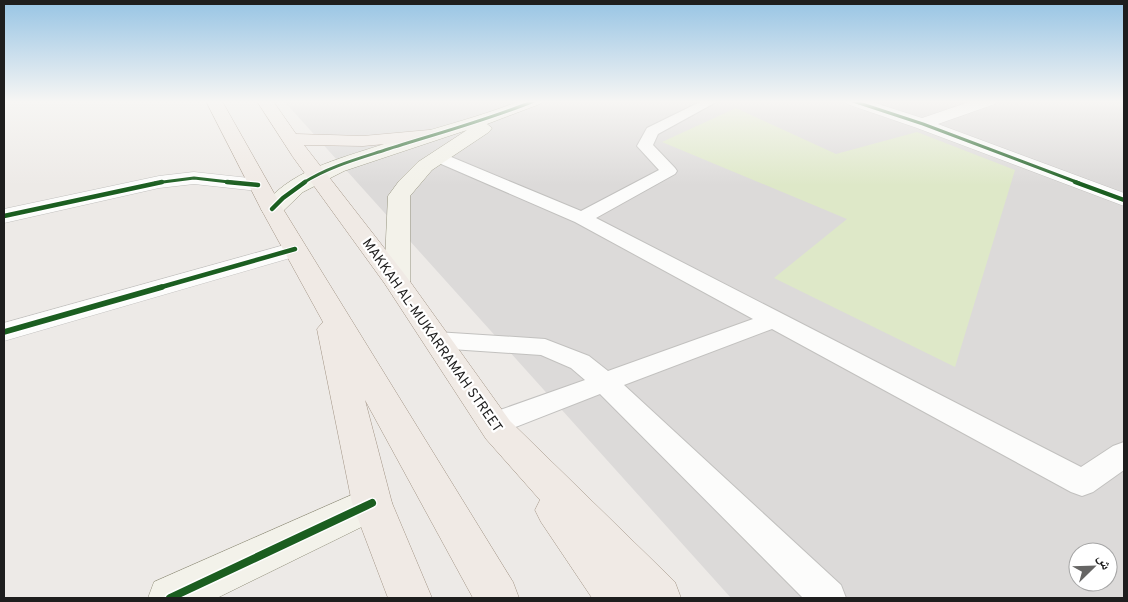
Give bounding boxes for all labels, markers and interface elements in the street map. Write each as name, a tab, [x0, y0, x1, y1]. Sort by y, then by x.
street label: MAKKAH AL-MUKARRAMAH STREET	[358, 236, 506, 436]
north arrow	[1068, 542, 1118, 592]
text: ش	[1093, 552, 1114, 573]

